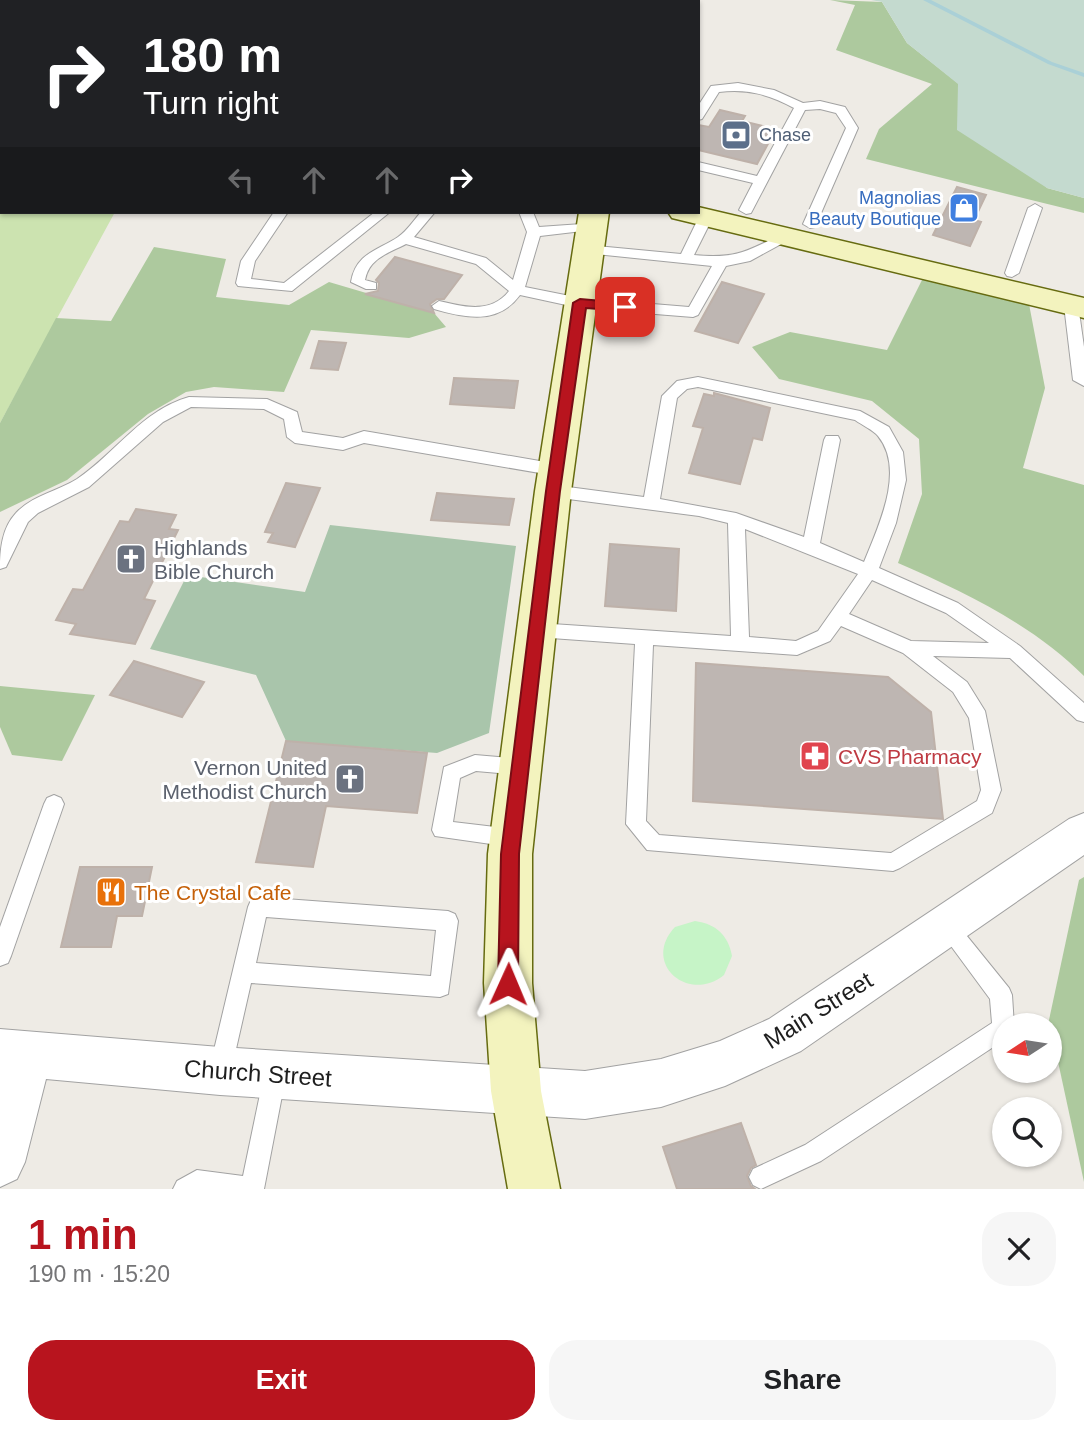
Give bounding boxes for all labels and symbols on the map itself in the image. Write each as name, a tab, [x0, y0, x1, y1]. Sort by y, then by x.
bank icon: Chase	[719, 118, 753, 152]
place label: Chase	[759, 125, 811, 145]
place label: Magnolias Beauty Boutique	[809, 188, 941, 229]
shop icon: Magnolias Beauty Boutique	[947, 191, 981, 225]
pin	[595, 277, 655, 337]
place label: Highlands Bible Church	[154, 536, 274, 583]
church icon: Highlands Bible Church	[114, 542, 148, 576]
pharmacy icon: CVS Pharmacy	[798, 739, 832, 773]
place label: CVS Pharmacy	[838, 745, 982, 768]
place label: Vernon United Methodist Church	[162, 756, 327, 803]
church icon: Vernon United Methodist Church	[333, 762, 367, 796]
restaurant icon: The Crystal Cafe	[94, 875, 128, 909]
place label: The Crystal Cafe	[134, 881, 292, 904]
position arrow	[471, 947, 545, 1021]
street label: Main Street	[759, 966, 877, 1054]
north arrow	[992, 1013, 1062, 1083]
street label: Church Street	[183, 1054, 333, 1092]

